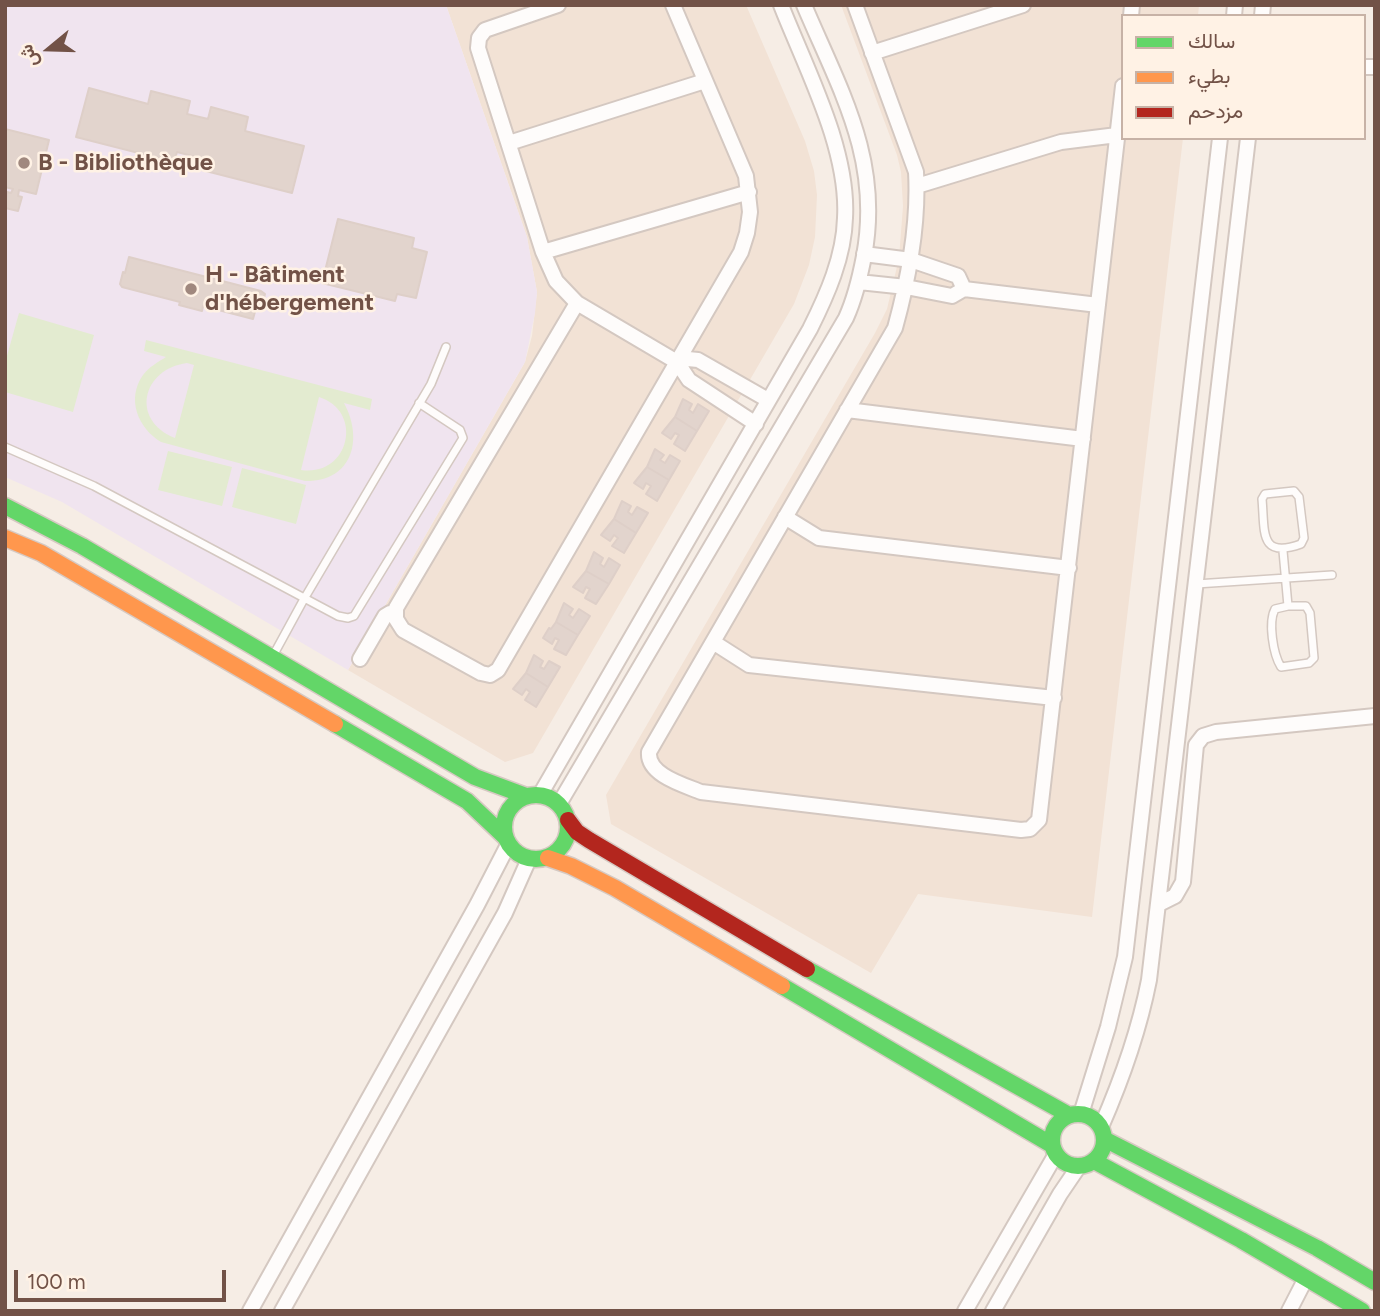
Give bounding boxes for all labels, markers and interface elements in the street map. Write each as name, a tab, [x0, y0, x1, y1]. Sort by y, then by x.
north arrow	[14, 14, 84, 84]
legend	[1121, 14, 1366, 140]
text: سالك	[1188, 28, 1235, 53]
text: ش	[14, 41, 43, 71]
text: بطيء	[1188, 63, 1231, 88]
text: مزدحم	[1188, 98, 1243, 123]
place label: B - Bibliothèque	[38, 149, 213, 177]
marker: B - Bibliothèque	[16, 155, 32, 171]
place label: H - Bâtiment d'hébergement	[205, 261, 374, 317]
marker: H - Bâtiment d'hébergement	[183, 281, 199, 297]
scale bar	[18, 1256, 229, 1300]
text: 100 m	[27, 1269, 86, 1294]

